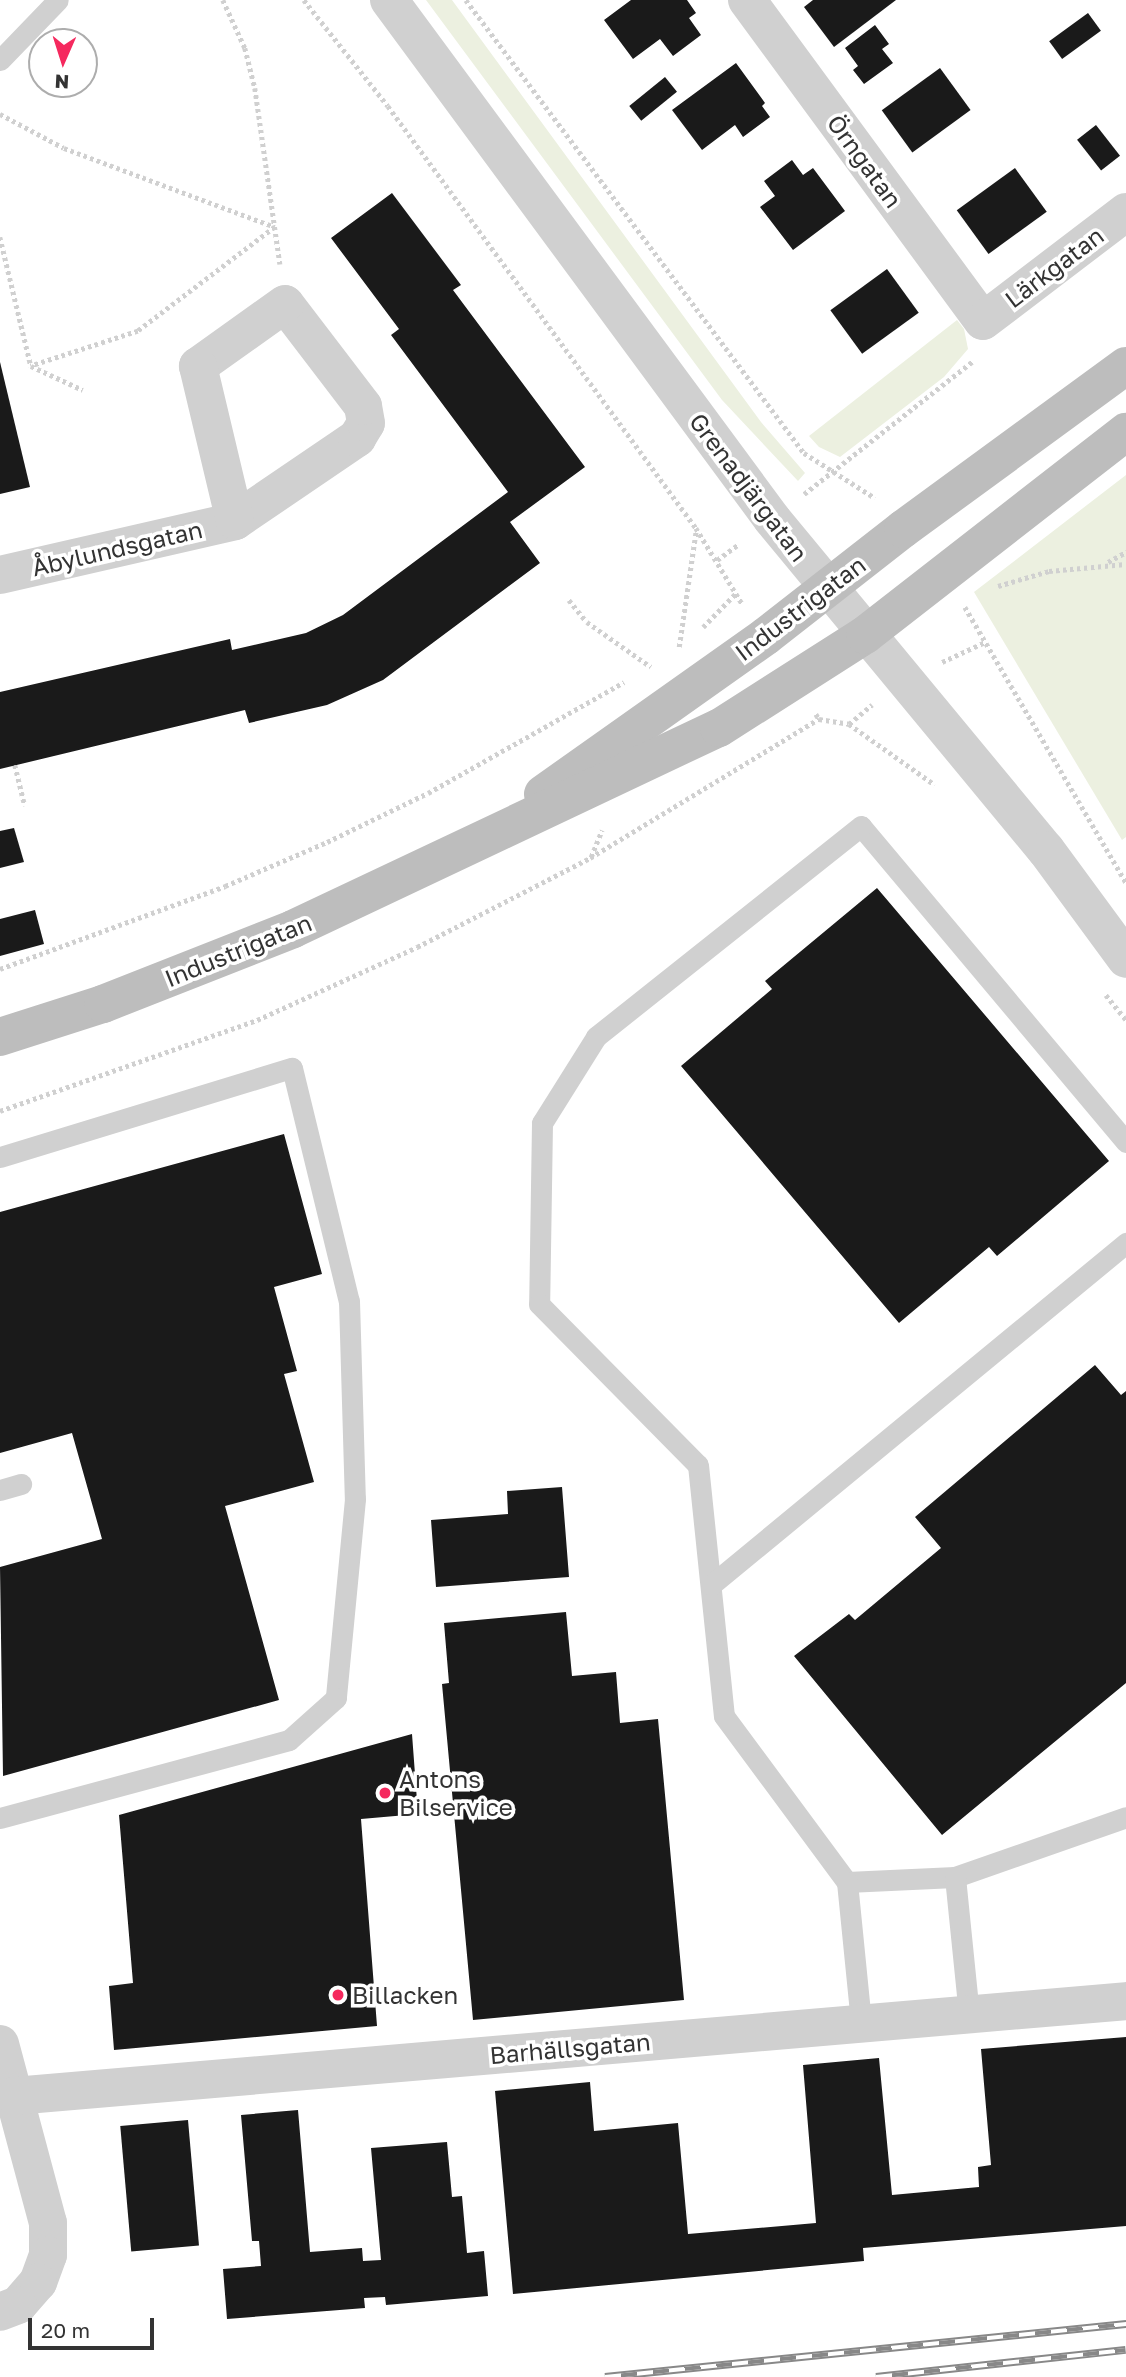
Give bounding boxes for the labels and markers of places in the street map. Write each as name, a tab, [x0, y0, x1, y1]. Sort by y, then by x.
place label: Antons Bilservice	[399, 1765, 513, 1821]
marker: Antons Bilservice	[377, 1785, 393, 1801]
place label: Billacken	[352, 1981, 458, 2009]
marker: Billacken	[330, 1987, 346, 2003]

